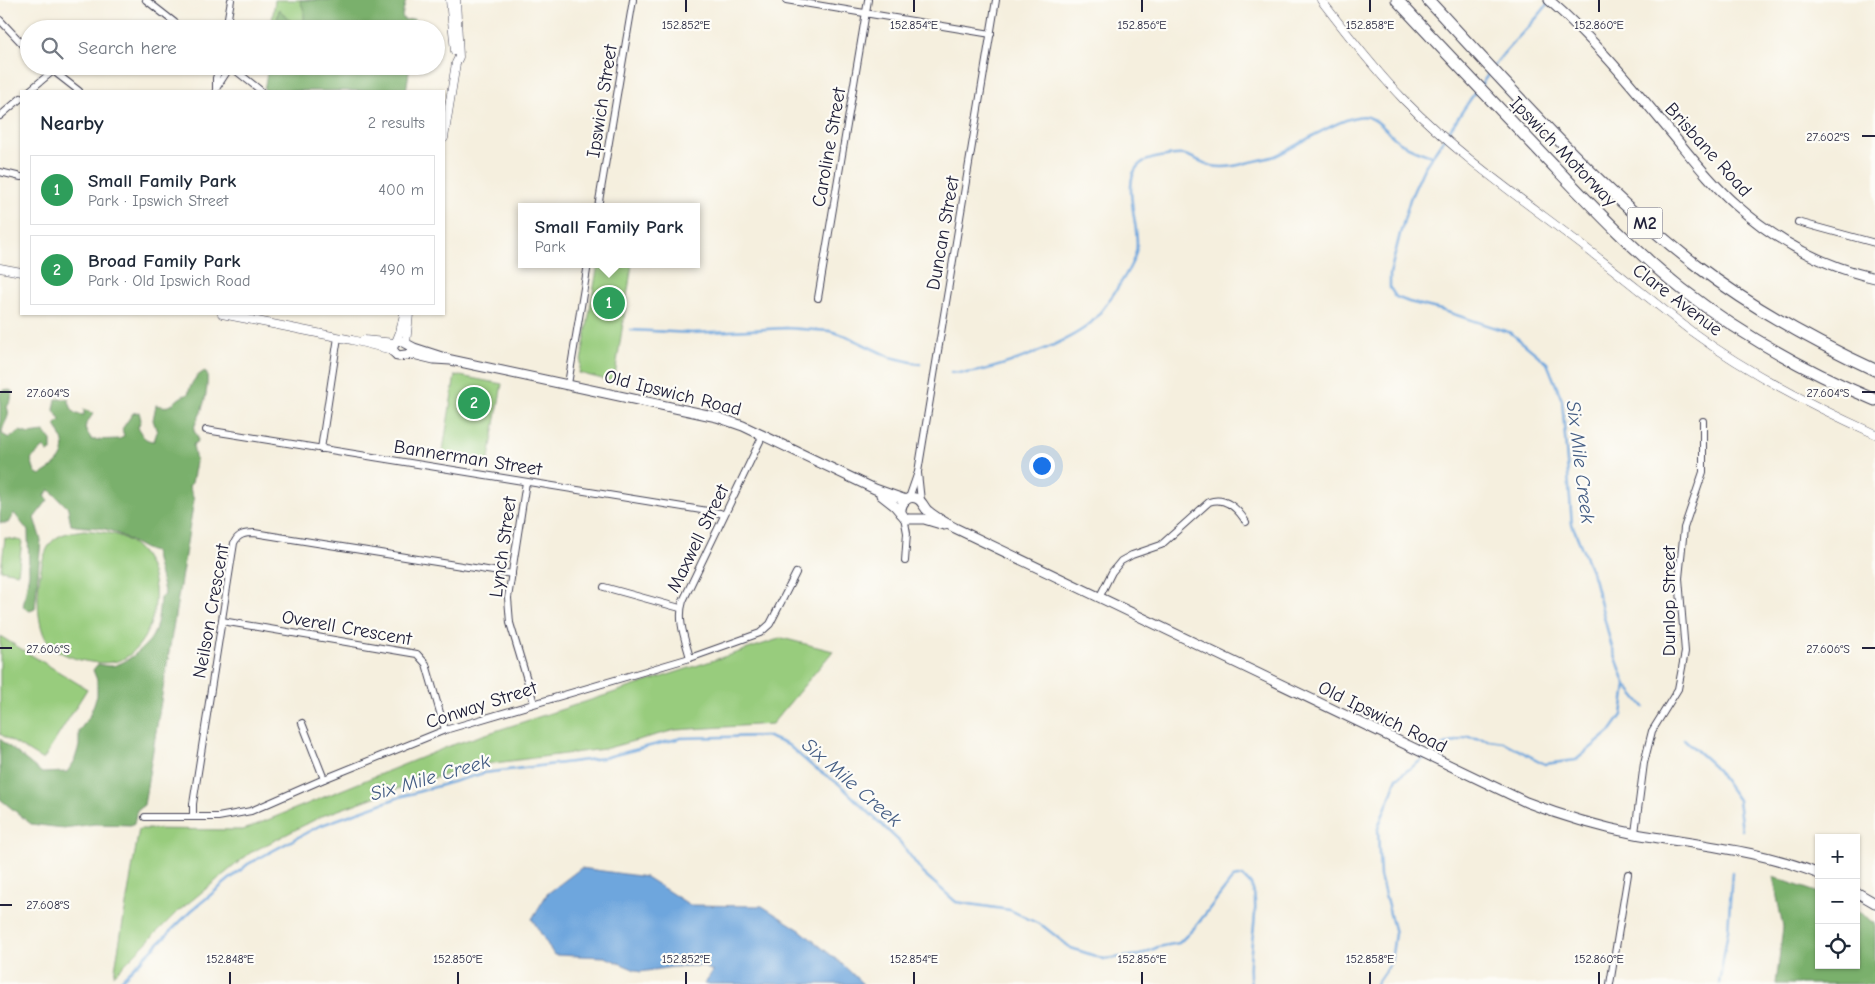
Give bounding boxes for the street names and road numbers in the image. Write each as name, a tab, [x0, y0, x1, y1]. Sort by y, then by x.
street label: Ipswich Street	[582, 42, 622, 159]
street label: Caroline Street	[808, 85, 850, 209]
street label: Ipswich Motorway	[1505, 92, 1622, 212]
street label: Brisbane Road	[1660, 98, 1756, 201]
street label: Duncan Street	[922, 174, 964, 292]
road number: M2	[1628, 208, 1662, 238]
street label: Clare Avenue	[1628, 259, 1727, 341]
street label: Old Ipswich Road	[602, 365, 744, 421]
street label: Bannerman Street	[392, 435, 544, 481]
street label: Maxwell Street	[662, 480, 734, 596]
street label: Lynch Street	[485, 495, 521, 599]
street label: Neilson Crescent	[188, 542, 234, 680]
street label: Dunlop Street	[1658, 545, 1680, 656]
street label: Overell Crescent	[280, 606, 414, 650]
street label: Conway Street	[423, 676, 540, 733]
street label: Old Ipswich Road	[1315, 676, 1451, 758]

